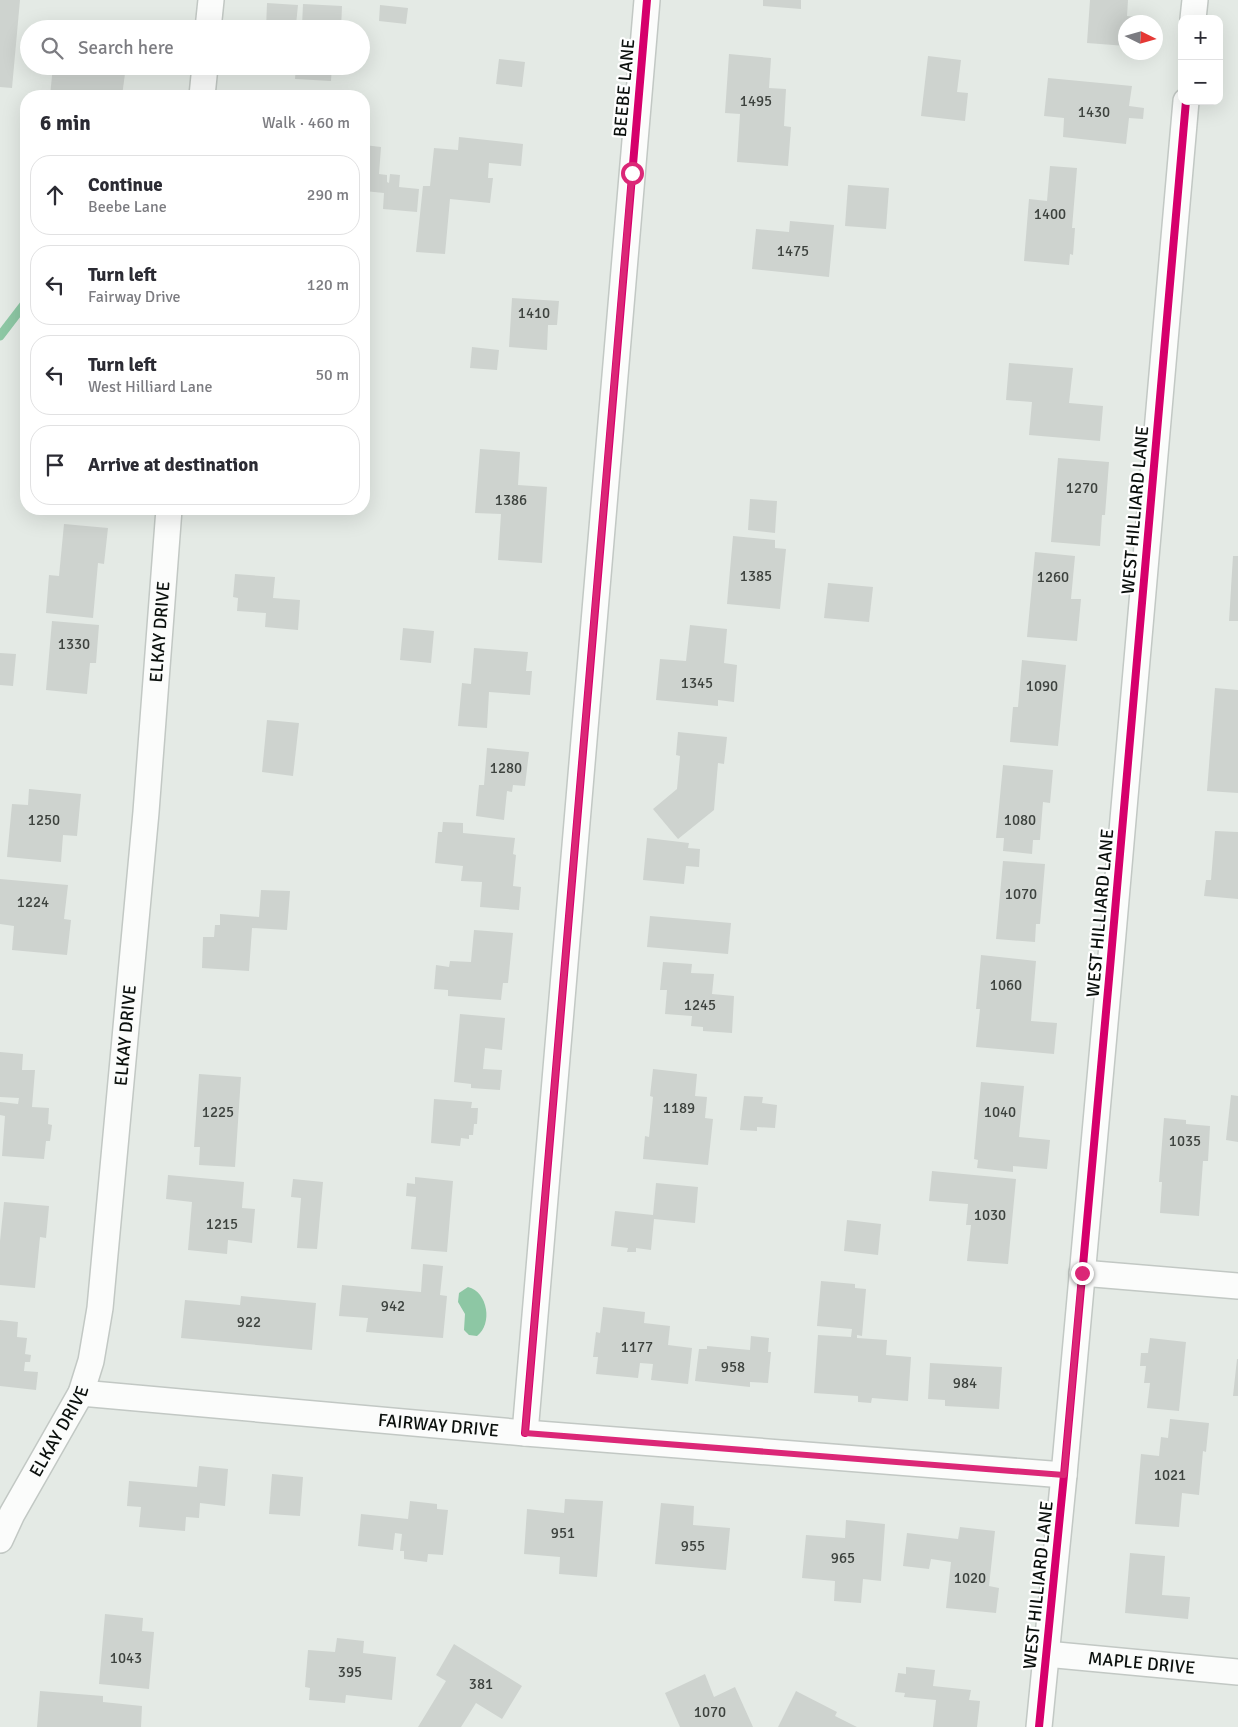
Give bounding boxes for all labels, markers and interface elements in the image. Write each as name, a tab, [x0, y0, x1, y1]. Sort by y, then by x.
north arrow	[1118, 15, 1163, 60]
map controls	[1178, 15, 1223, 105]
button: +	[1178, 15, 1223, 60]
search box	[20, 20, 370, 75]
icon: search	[38, 34, 66, 62]
text: Search here	[78, 36, 174, 60]
street label: BEEBE LANE	[609, 38, 639, 138]
button: −	[1178, 60, 1223, 105]
house number: 1495	[740, 92, 772, 110]
house number: 1430	[1078, 103, 1110, 121]
text: 6 min	[40, 110, 91, 136]
text: Walk · 460 m	[262, 113, 350, 133]
route start	[621, 162, 644, 185]
text: Continue	[88, 173, 163, 197]
icon: ahead	[41, 181, 69, 209]
text: 290 m	[307, 185, 349, 205]
text: Beebe Lane	[88, 197, 167, 217]
house number: 1400	[1034, 205, 1066, 223]
house number: 1475	[777, 242, 809, 260]
text: Turn left	[88, 263, 157, 287]
icon: left	[41, 271, 69, 299]
text: 120 m	[307, 275, 349, 295]
text: Fairway Drive	[88, 287, 181, 307]
house number: 1410	[518, 304, 550, 322]
text: Turn left	[88, 353, 157, 377]
icon: left	[41, 361, 69, 389]
text: 50 m	[315, 365, 349, 385]
text: West Hilliard Lane	[88, 377, 213, 397]
street label: WEST HILLIARD LANE	[1117, 425, 1153, 595]
icon: arrive	[41, 451, 69, 479]
text: Arrive at destination	[88, 453, 259, 477]
house number: 1270	[1066, 479, 1098, 497]
house number: 1386	[495, 491, 527, 509]
house number: 1385	[740, 567, 772, 585]
house number: 1260	[1037, 568, 1069, 586]
street label: ELKAY DRIVE	[145, 580, 174, 683]
house number: 1330	[58, 635, 90, 653]
house number: 1345	[681, 674, 713, 692]
house number: 1090	[1026, 677, 1058, 695]
house number: 1280	[490, 759, 522, 777]
house number: 1250	[28, 811, 60, 829]
house number: 1080	[1004, 811, 1036, 829]
street label: WEST HILLIARD LANE	[1082, 828, 1118, 998]
house number: 1070	[1005, 885, 1037, 903]
house number: 1224	[17, 893, 49, 911]
house number: 1060	[990, 976, 1022, 994]
street label: ELKAY DRIVE	[110, 984, 141, 1087]
house number: 1245	[684, 996, 716, 1014]
house number: 1189	[663, 1099, 695, 1117]
house number: 1225	[202, 1103, 234, 1121]
house number: 1040	[984, 1103, 1016, 1121]
house number: 1035	[1169, 1132, 1201, 1150]
house number: 1030	[974, 1206, 1006, 1224]
house number: 1215	[206, 1215, 238, 1233]
route end	[1071, 1262, 1094, 1285]
house number: 942	[381, 1297, 405, 1315]
house number: 922	[237, 1313, 261, 1331]
house number: 1177	[621, 1338, 653, 1356]
house number: 958	[721, 1358, 745, 1376]
house number: 984	[953, 1374, 977, 1392]
street label: ELKAY DRIVE	[25, 1383, 94, 1481]
street label: FAIRWAY DRIVE	[377, 1409, 500, 1442]
house number: 1021	[1154, 1466, 1186, 1484]
street label: WEST HILLIARD LANE	[1018, 1500, 1058, 1670]
house number: 951	[551, 1524, 575, 1542]
house number: 955	[681, 1537, 705, 1555]
house number: 965	[831, 1549, 855, 1567]
house number: 1020	[954, 1569, 986, 1587]
street label: MAPLE DRIVE	[1087, 1647, 1196, 1679]
house number: 1043	[110, 1649, 142, 1667]
house number: 395	[338, 1663, 362, 1681]
house number: 381	[469, 1675, 493, 1693]
house number: 1070	[694, 1703, 726, 1721]

